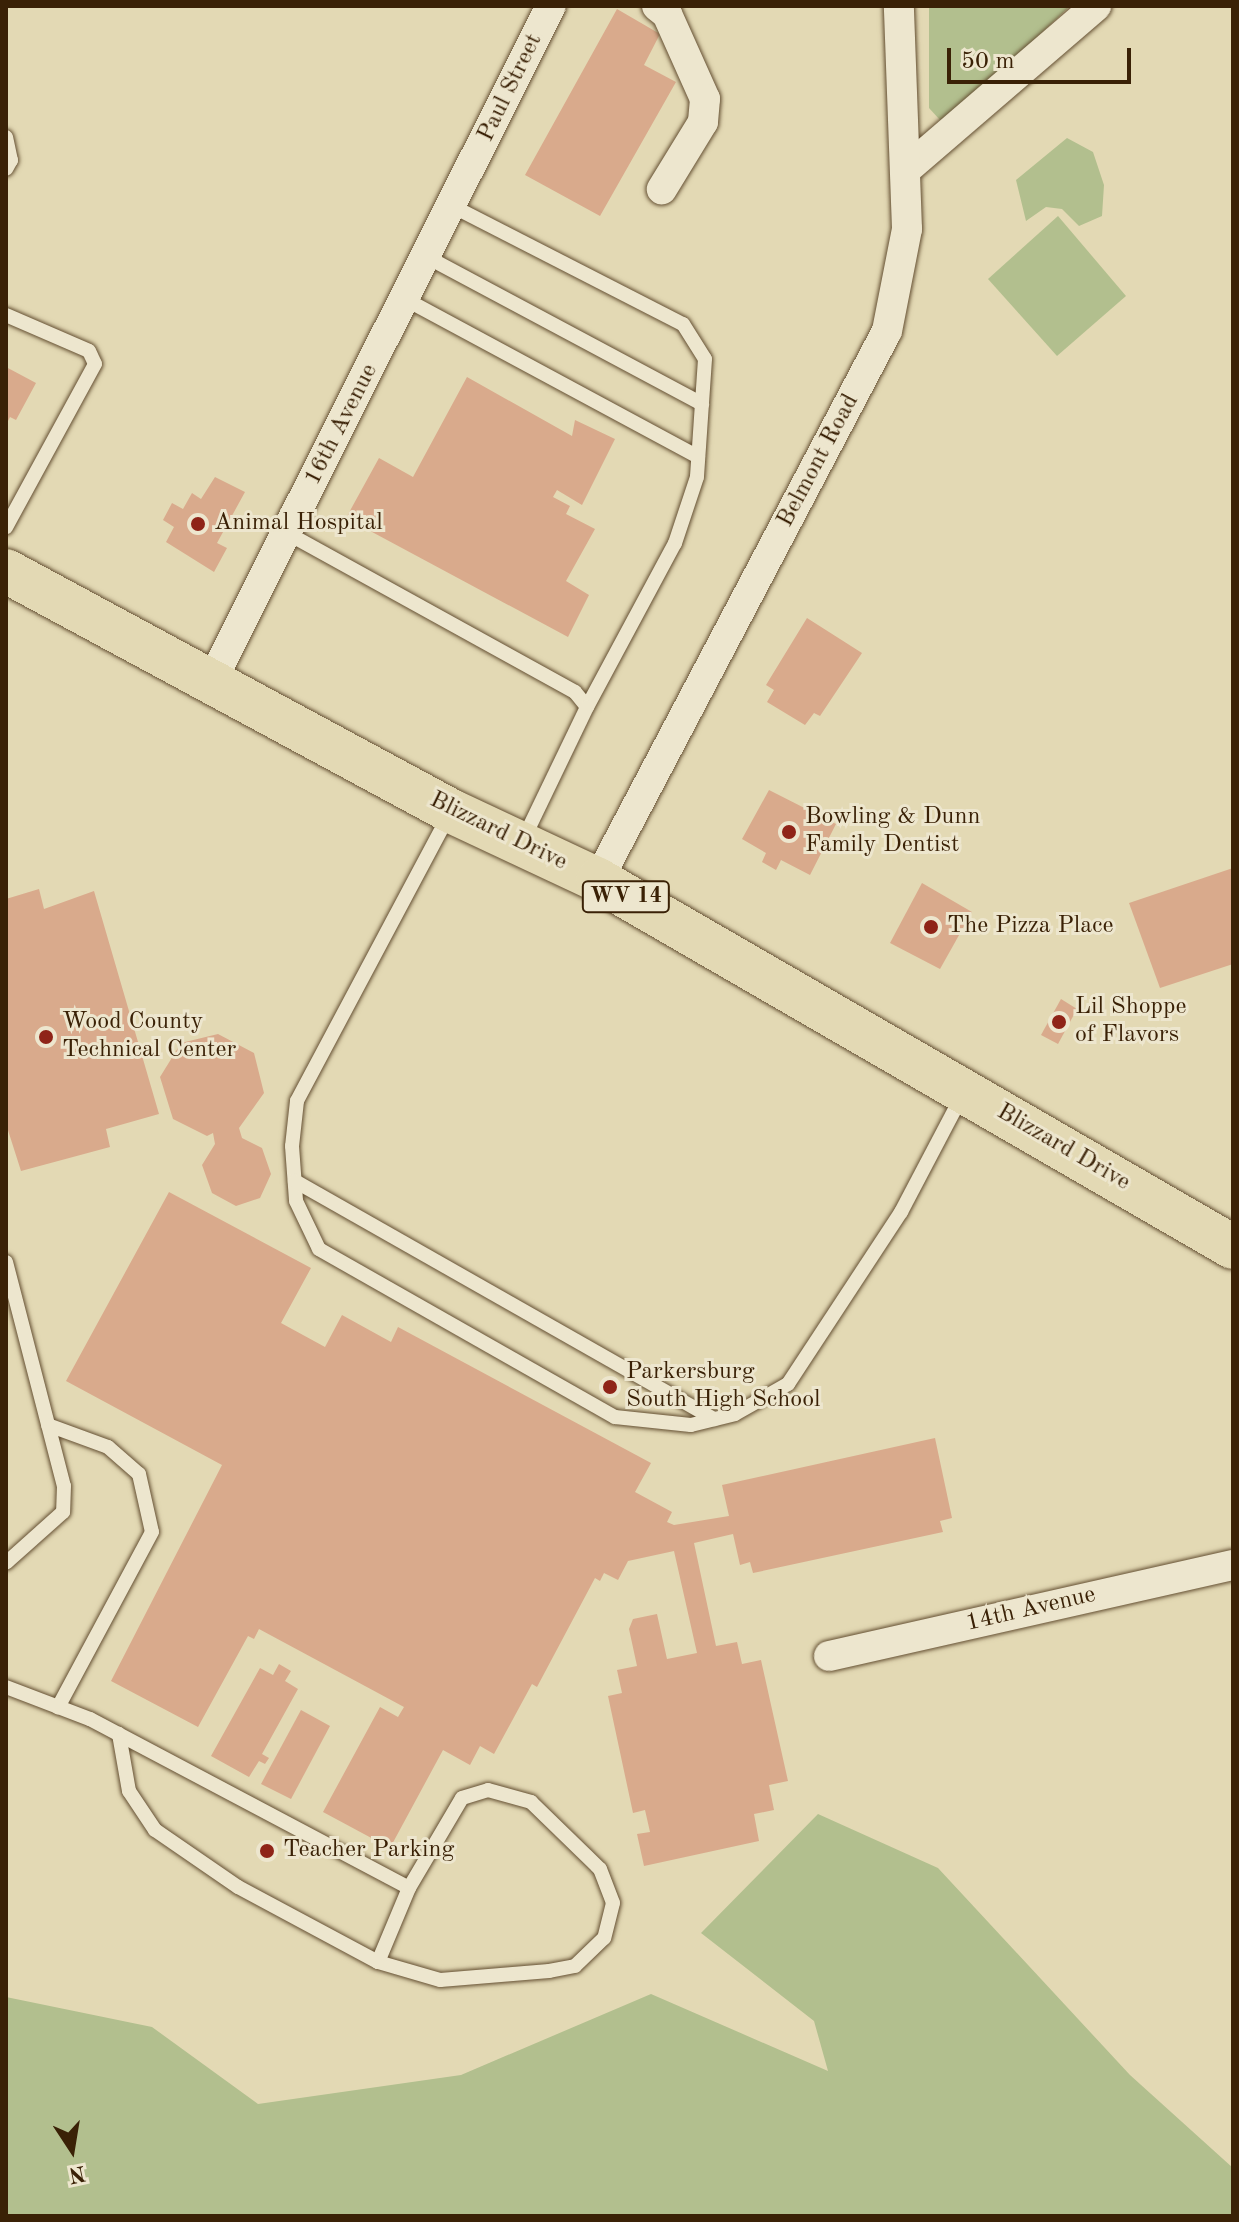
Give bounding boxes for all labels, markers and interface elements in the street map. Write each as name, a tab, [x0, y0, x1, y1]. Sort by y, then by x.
street label: Paul Street	[472, 29, 550, 147]
scale bar	[951, 32, 1135, 82]
text: 50 m	[961, 50, 1015, 74]
street label: 16th Avenue	[299, 360, 385, 490]
street label: Belmont Road	[772, 390, 866, 532]
place label: Animal Hospital	[214, 510, 383, 538]
marker: Animal Hospital	[189, 515, 207, 533]
street label: Blizzard Drive	[425, 786, 571, 878]
place label: Bowling & Dunn Family Dentist	[805, 804, 980, 860]
marker: Bowling & Dunn Family Dentist	[780, 823, 798, 841]
road number: WV 14	[580, 879, 672, 915]
place label: The Pizza Place	[947, 913, 1114, 941]
marker: The Pizza Place	[922, 918, 940, 936]
place label: Lil Shoppe of Flavors	[1075, 994, 1187, 1050]
place label: Wood County Technical Center	[62, 1009, 236, 1065]
marker: Lil Shoppe of Flavors	[1050, 1013, 1068, 1031]
marker: Wood County Technical Center	[37, 1028, 55, 1046]
street label: Blizzard Drive	[991, 1098, 1135, 1198]
place label: Parkersburg South High School	[626, 1359, 821, 1415]
marker: Parkersburg South High School	[601, 1378, 619, 1396]
street label: 14th Avenue	[963, 1581, 1099, 1639]
place label: Teacher Parking	[283, 1837, 454, 1865]
marker: Teacher Parking	[258, 1842, 276, 1860]
north arrow	[32, 2110, 112, 2190]
text: N	[66, 2161, 87, 2186]

